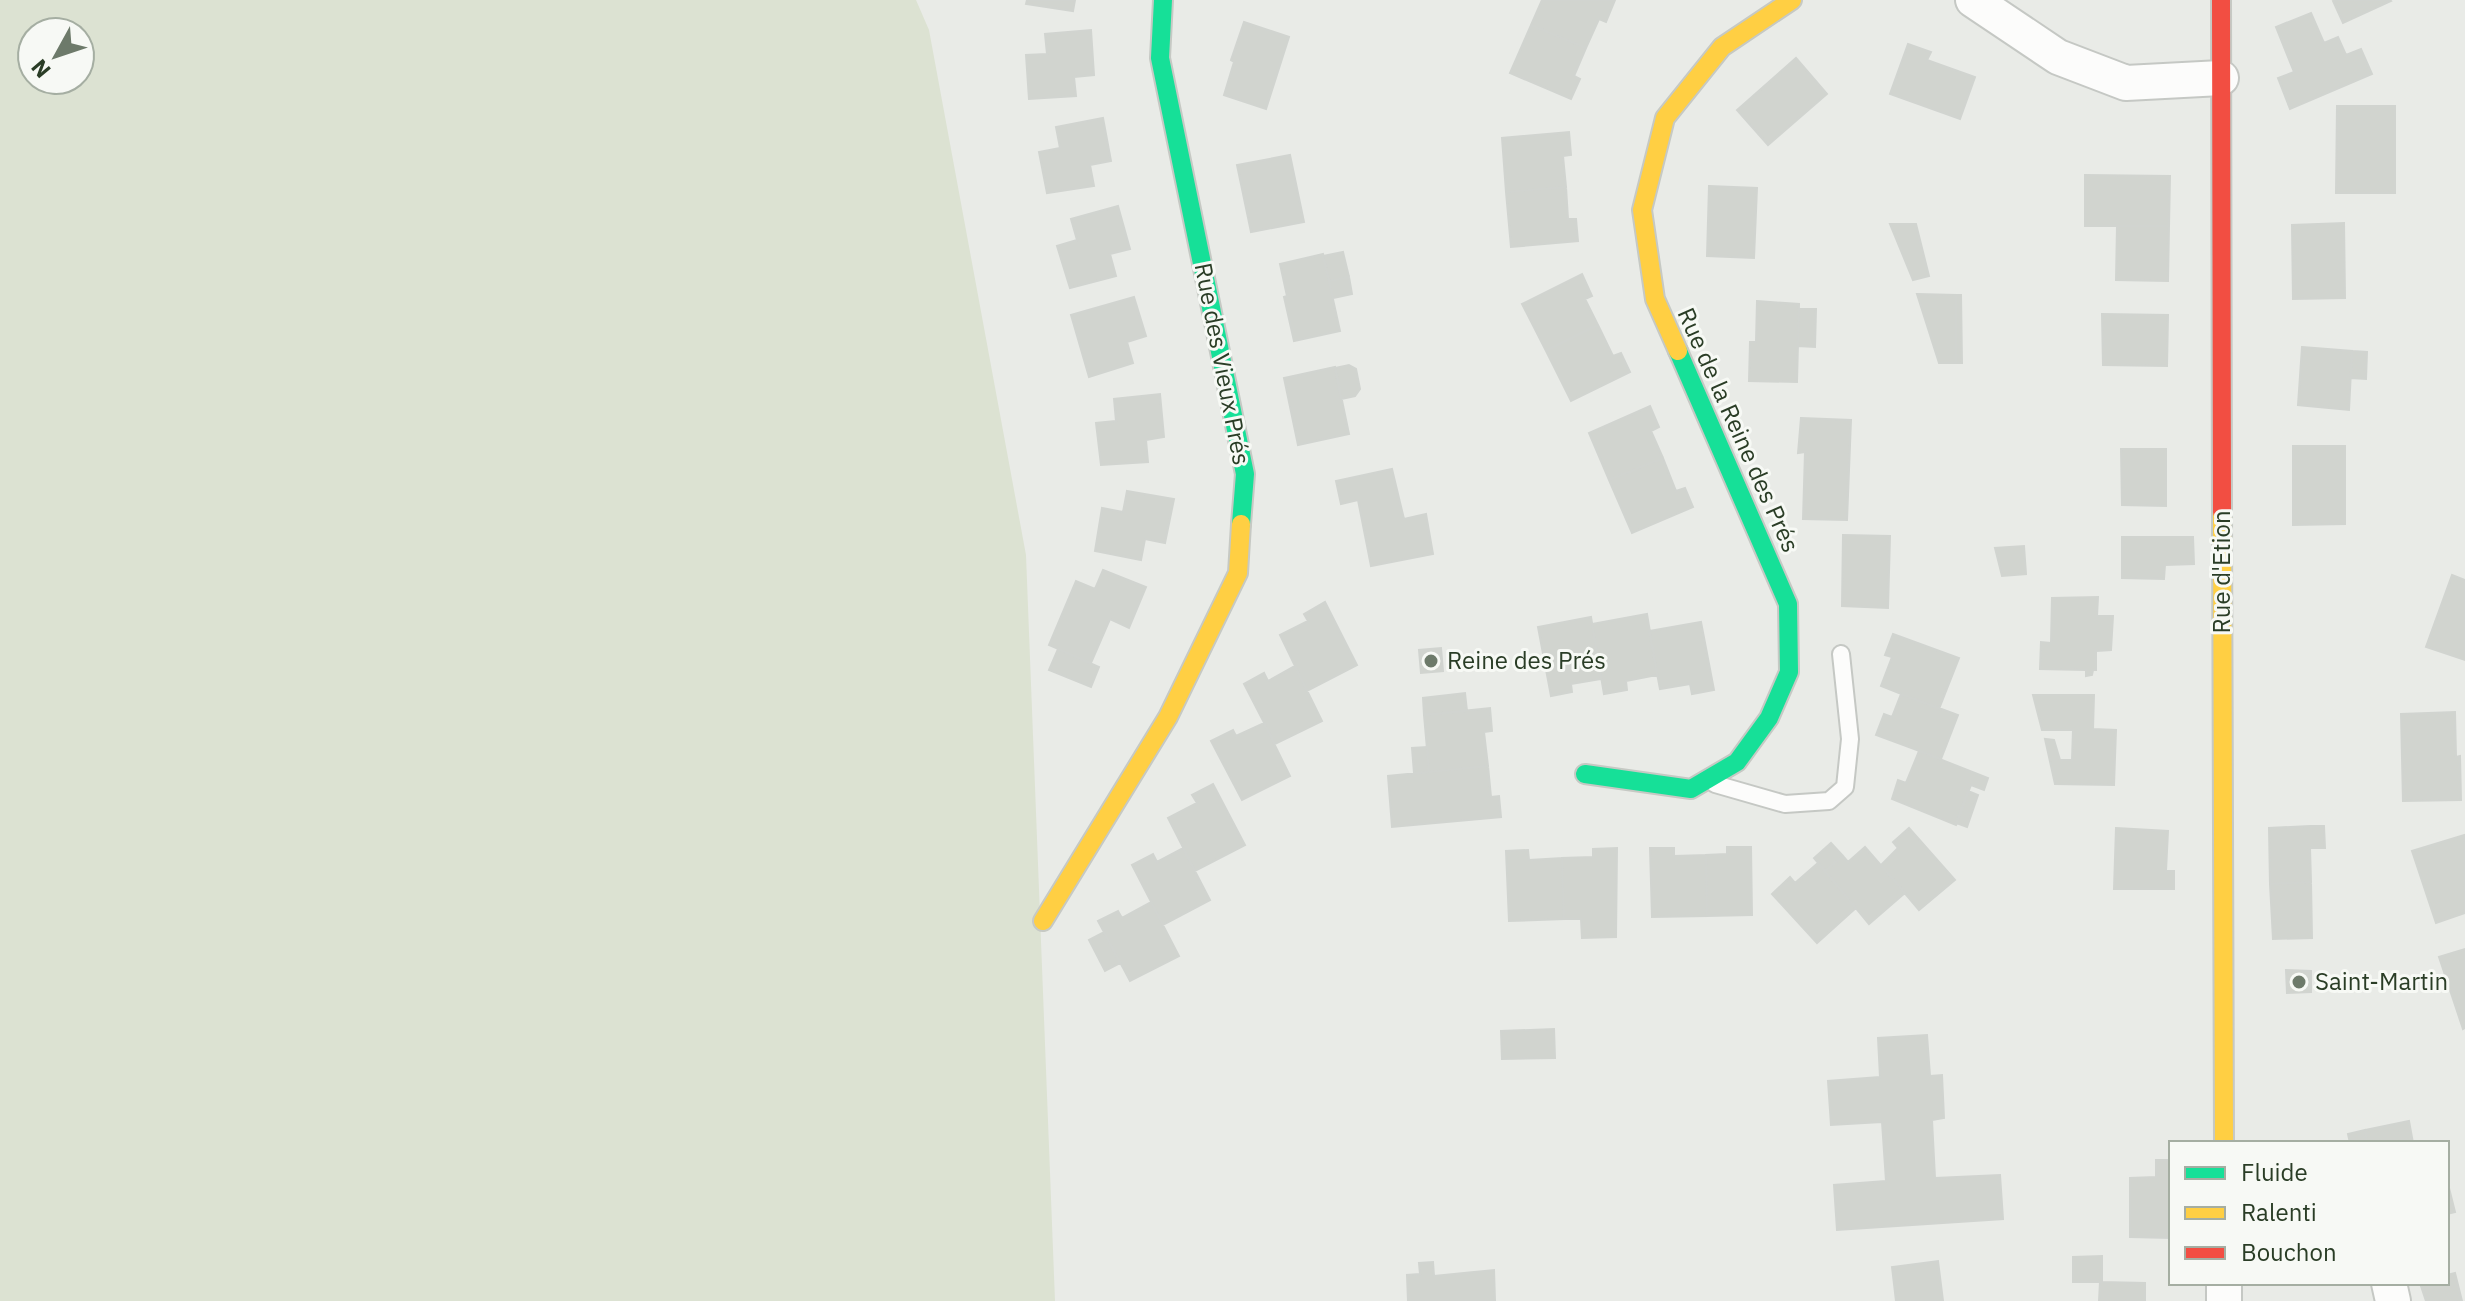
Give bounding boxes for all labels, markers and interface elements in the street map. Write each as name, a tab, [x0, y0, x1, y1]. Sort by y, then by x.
north arrow	[16, 16, 96, 96]
text: N	[24, 54, 57, 85]
street label: Rue des Vieux Prés	[1188, 260, 1258, 468]
street label: Rue de la Reine des Prés	[1670, 302, 1807, 557]
street label: Rue d'Etion	[2205, 510, 2237, 634]
place label: Reine des Prés	[1447, 644, 1606, 676]
marker: Reine des Prés	[1422, 652, 1440, 670]
place label: Saint-Martin	[2315, 965, 2448, 997]
marker: Saint-Martin	[2290, 973, 2308, 991]
legend	[2169, 1141, 2449, 1285]
text: Fluide	[2241, 1156, 2308, 1188]
text: Ralenti	[2241, 1196, 2317, 1228]
text: Bouchon	[2241, 1236, 2337, 1268]

